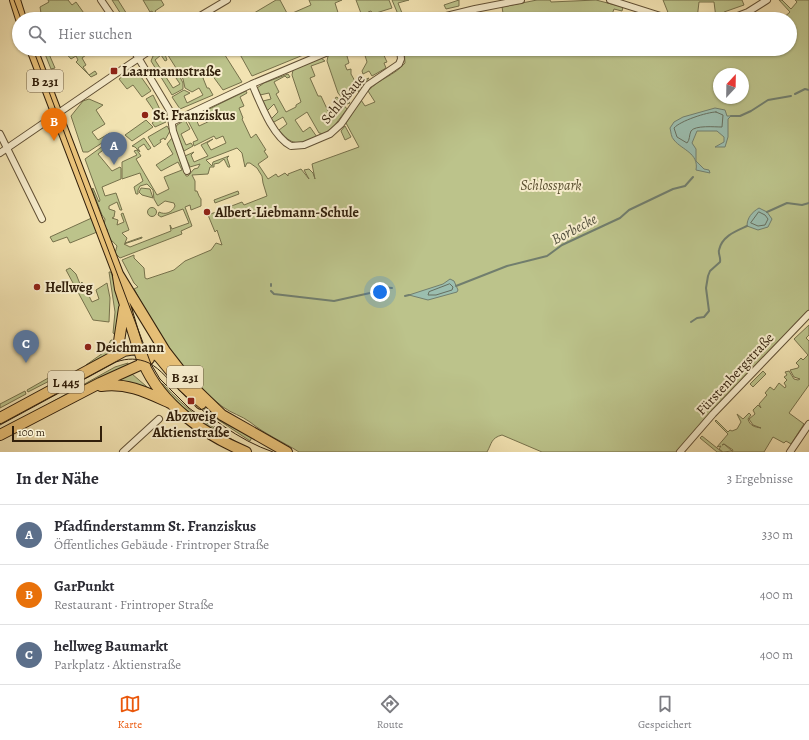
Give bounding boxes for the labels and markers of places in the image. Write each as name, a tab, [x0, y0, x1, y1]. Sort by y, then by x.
place label: Laarmannstraße	[122, 62, 222, 81]
marker: Laarmannstraße	[109, 66, 119, 76]
place label: St. Franziskus	[153, 106, 236, 125]
pin: B	[41, 108, 67, 141]
marker: St. Franziskus	[140, 110, 150, 120]
pin: A	[101, 132, 127, 165]
place label: Albert-Liebmann-Schule	[214, 203, 359, 222]
marker: Albert-Liebmann-Schule	[202, 207, 212, 217]
place label: Hellweg	[45, 278, 93, 297]
marker: Hellweg	[32, 282, 42, 292]
pin: C	[13, 330, 39, 363]
place label: Deichmann	[96, 338, 164, 357]
marker: Deichmann	[83, 342, 93, 352]
marker: Abzweig Aktienstraße	[186, 396, 196, 406]
place label: Abzweig Aktienstraße	[151, 407, 230, 442]

